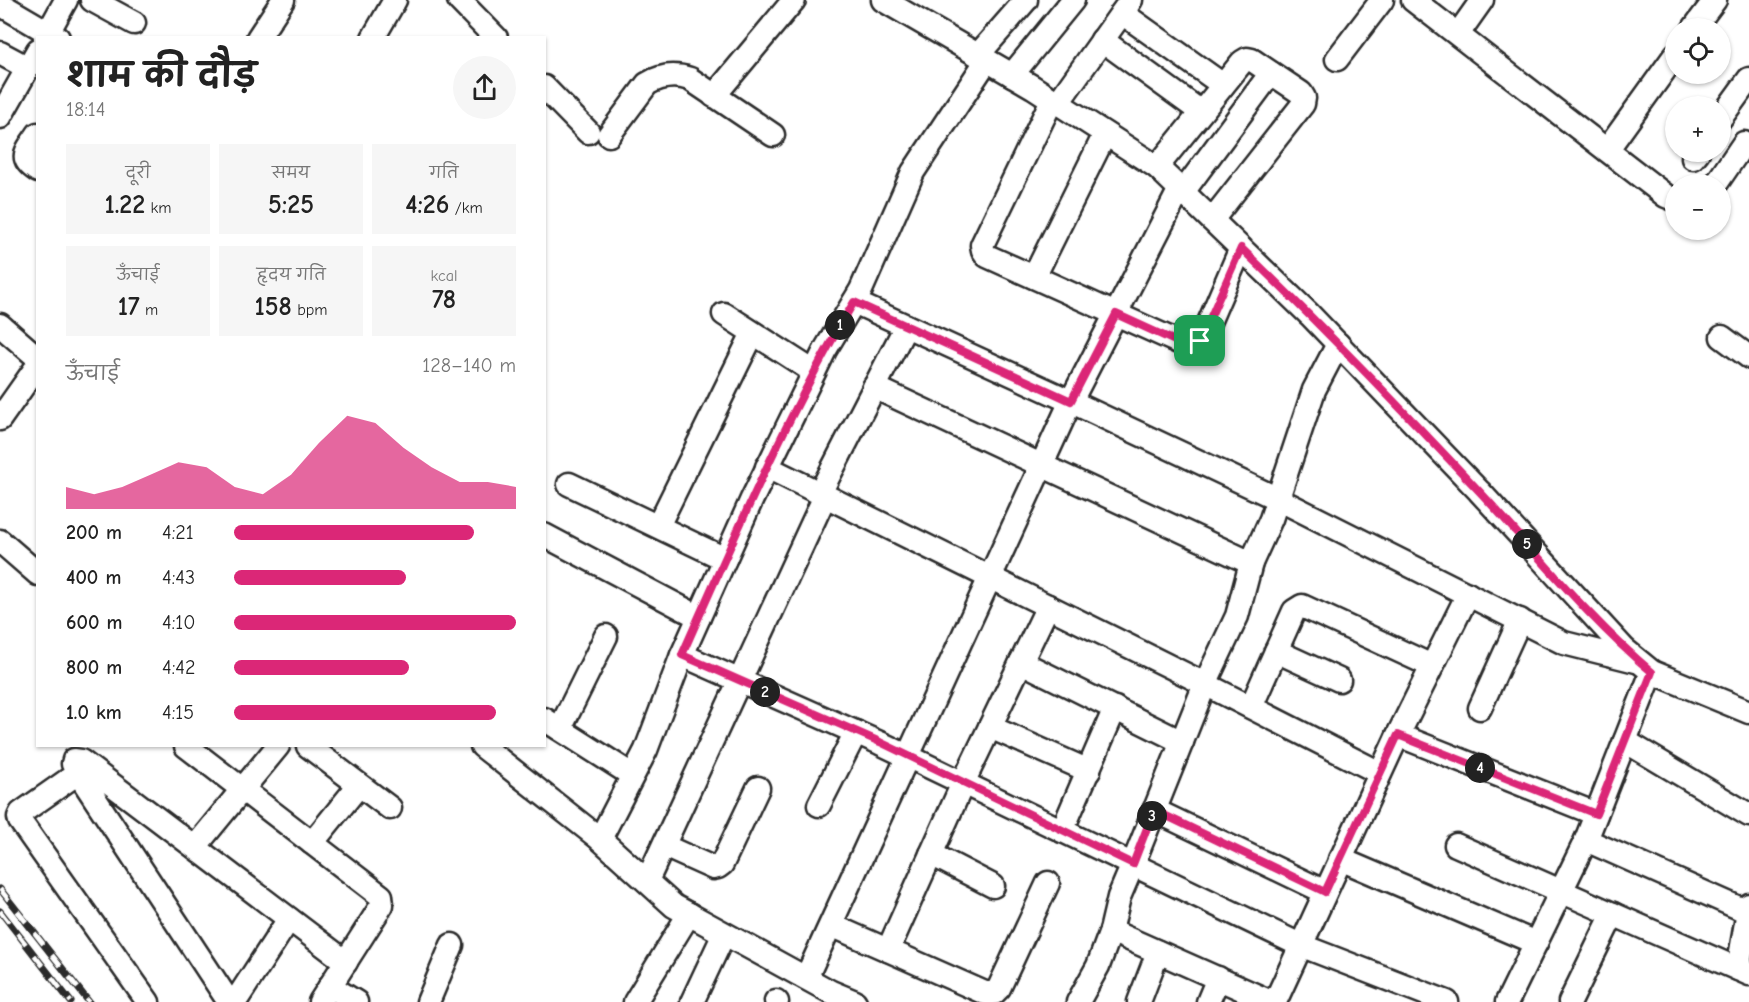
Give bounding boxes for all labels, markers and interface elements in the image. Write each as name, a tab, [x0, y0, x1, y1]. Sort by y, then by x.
map controls	[1665, 18, 1731, 240]
button: locate	[1665, 18, 1731, 84]
text: शाम की दौड़	[66, 56, 257, 94]
button: share	[453, 56, 516, 119]
button: +	[1665, 96, 1731, 162]
text: 18:14	[66, 98, 105, 121]
text: दूरी	[125, 164, 151, 182]
text: समय	[272, 164, 310, 182]
text: गति	[429, 164, 459, 182]
button: −	[1665, 174, 1731, 240]
text: 1.22	[104, 190, 145, 220]
text: 5:25	[268, 190, 314, 220]
text: 4:26	[405, 190, 449, 220]
text: km	[145, 199, 172, 217]
text: /km	[449, 199, 483, 217]
text: ऊँचाई	[117, 266, 159, 284]
text: हृदय गति	[256, 266, 326, 284]
text: kcal	[431, 267, 457, 285]
text: 78	[432, 285, 456, 315]
text: 17	[118, 292, 140, 322]
text: 158	[255, 292, 292, 322]
text: m	[140, 301, 158, 319]
text: bpm	[292, 301, 327, 319]
pin: 1	[825, 310, 855, 340]
pin	[1174, 315, 1225, 366]
text: 1	[837, 316, 843, 334]
icon: arrive	[1183, 324, 1216, 357]
text: 128–140 m	[422, 354, 516, 377]
text: ऊँचाई	[66, 362, 120, 385]
text: 200 m	[66, 521, 122, 544]
text: 4:21	[162, 521, 194, 544]
pin: 5	[1512, 529, 1542, 559]
text: 5	[1523, 535, 1531, 553]
text: 400 m	[66, 566, 121, 589]
text: 4:43	[162, 566, 195, 589]
text: 600 m	[66, 611, 122, 634]
text: 4:10	[162, 611, 195, 634]
text: 800 m	[66, 656, 122, 679]
text: 4:42	[162, 656, 195, 679]
pin: 2	[750, 677, 780, 707]
text: 2	[761, 683, 769, 701]
text: 1.0 km	[66, 701, 122, 724]
text: 4:15	[162, 701, 194, 724]
pin: 4	[1465, 753, 1495, 783]
text: 4	[1476, 759, 1484, 777]
pin: 3	[1137, 801, 1167, 831]
text: 3	[1148, 807, 1156, 825]

